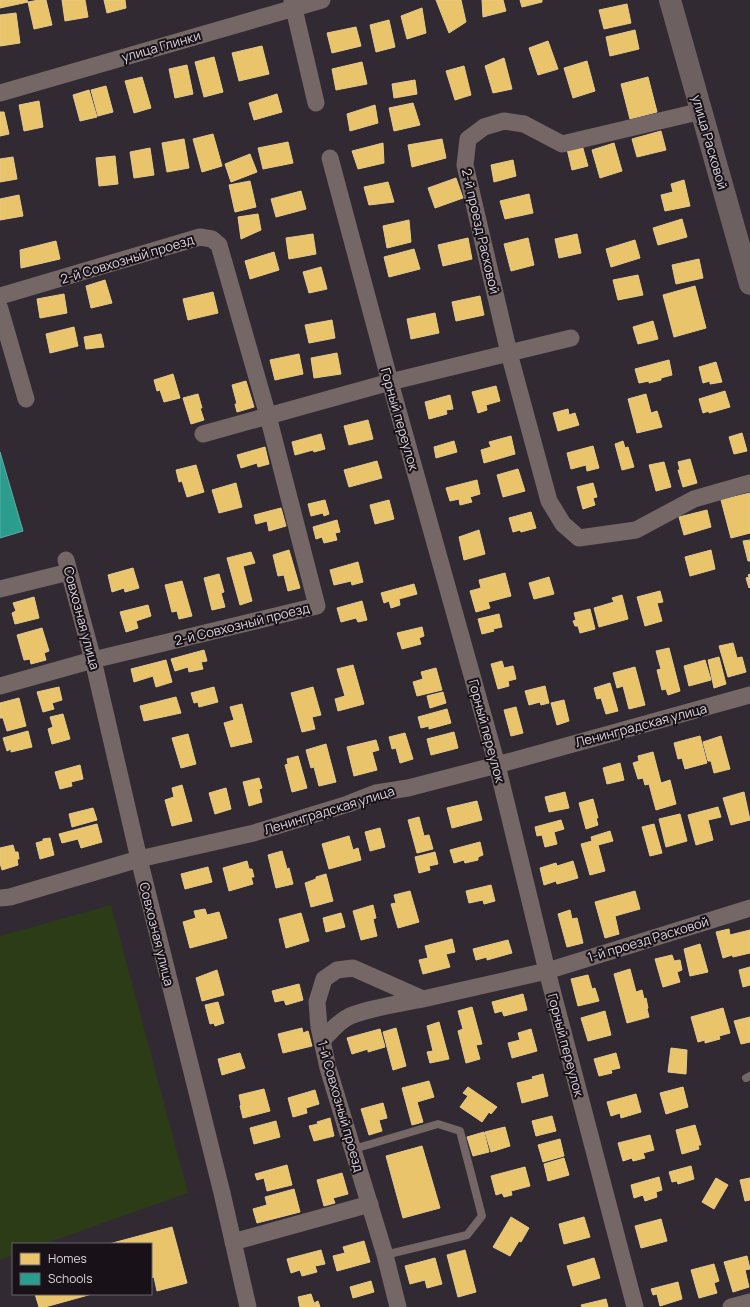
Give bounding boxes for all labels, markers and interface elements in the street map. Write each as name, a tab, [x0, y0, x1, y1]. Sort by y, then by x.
street label: улица Глинки	[119, 26, 203, 66]
street label: улица Расковой	[688, 93, 732, 191]
street label: 2-й проезд Расковой	[458, 166, 504, 296]
street label: 2-й Совхозный проезд	[58, 230, 196, 288]
street label: Горный переулок	[377, 366, 423, 473]
street label: Совхозная улица	[60, 564, 104, 672]
street label: 2-й Совхозный проезд	[173, 598, 312, 649]
street label: Горный переулок	[465, 677, 510, 785]
street label: Ленинградская улица	[573, 699, 709, 751]
street label: Ленинградская улица	[262, 782, 396, 838]
street label: Совхозная улица	[135, 880, 179, 988]
street label: 1-й проезд Расковой	[585, 912, 711, 966]
street label: Горный переулок	[544, 991, 589, 1099]
street label: 1-й Совхозный проезд	[314, 1038, 368, 1174]
legend	[12, 1243, 152, 1295]
text: Homes	[48, 1250, 87, 1267]
text: Schools	[48, 1270, 92, 1287]

